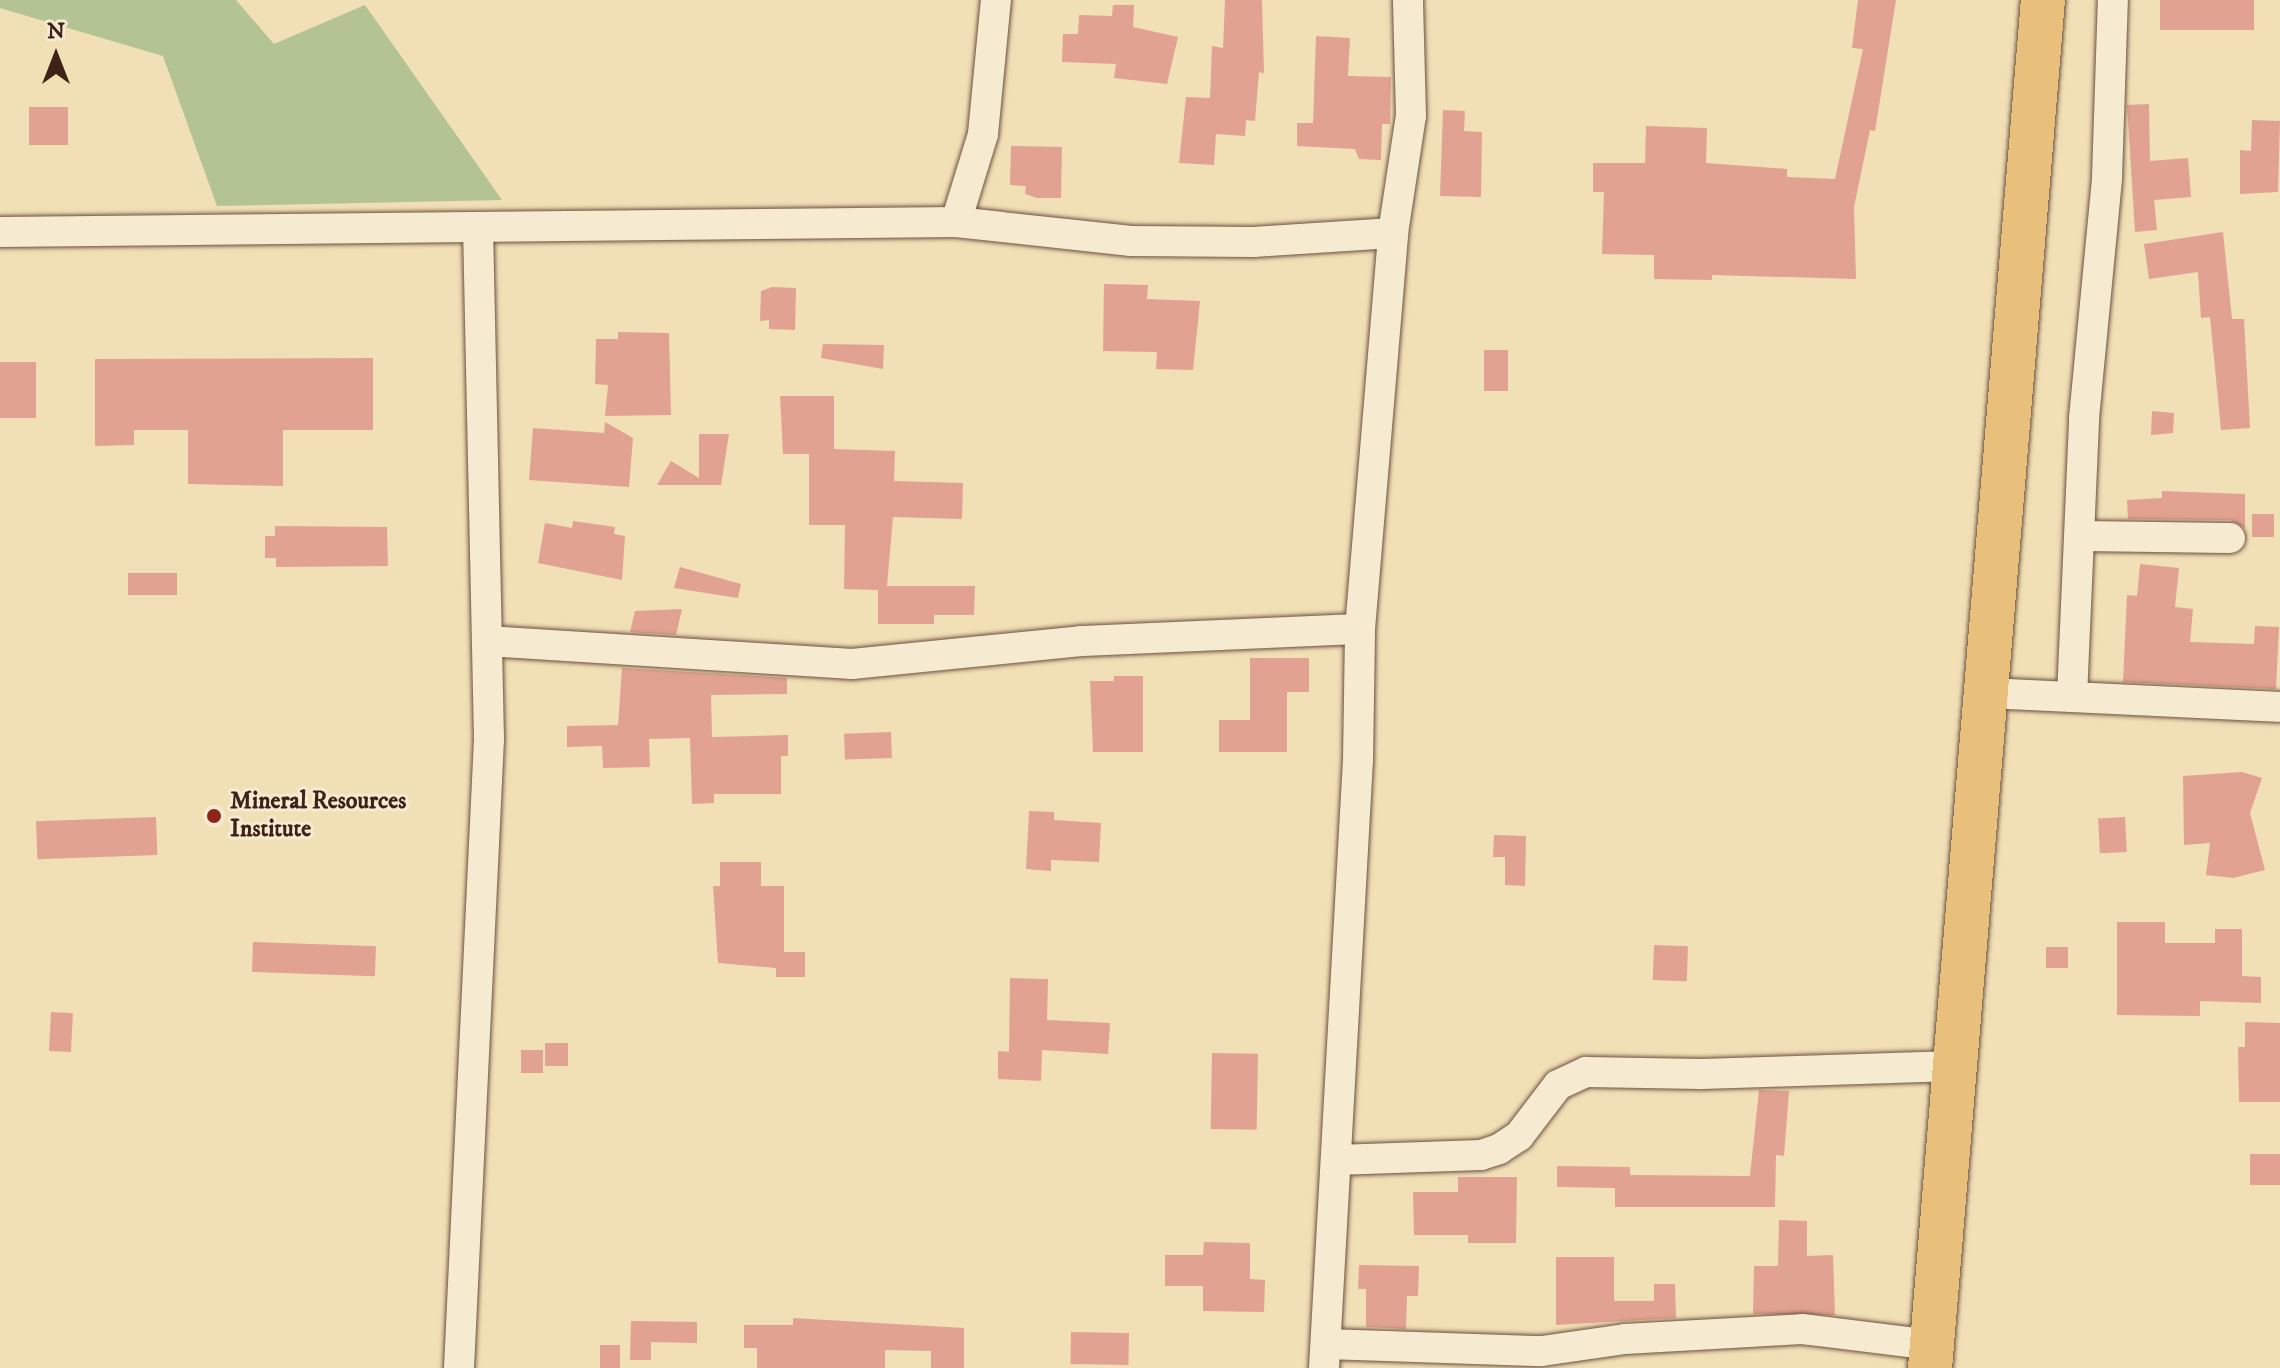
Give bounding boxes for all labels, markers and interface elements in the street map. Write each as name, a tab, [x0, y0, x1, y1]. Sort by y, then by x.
north arrow	[16, 16, 96, 96]
text: N	[47, 18, 65, 45]
place label: Mineral Resources Institute	[230, 788, 406, 844]
marker: Mineral Resources Institute	[205, 807, 223, 825]

